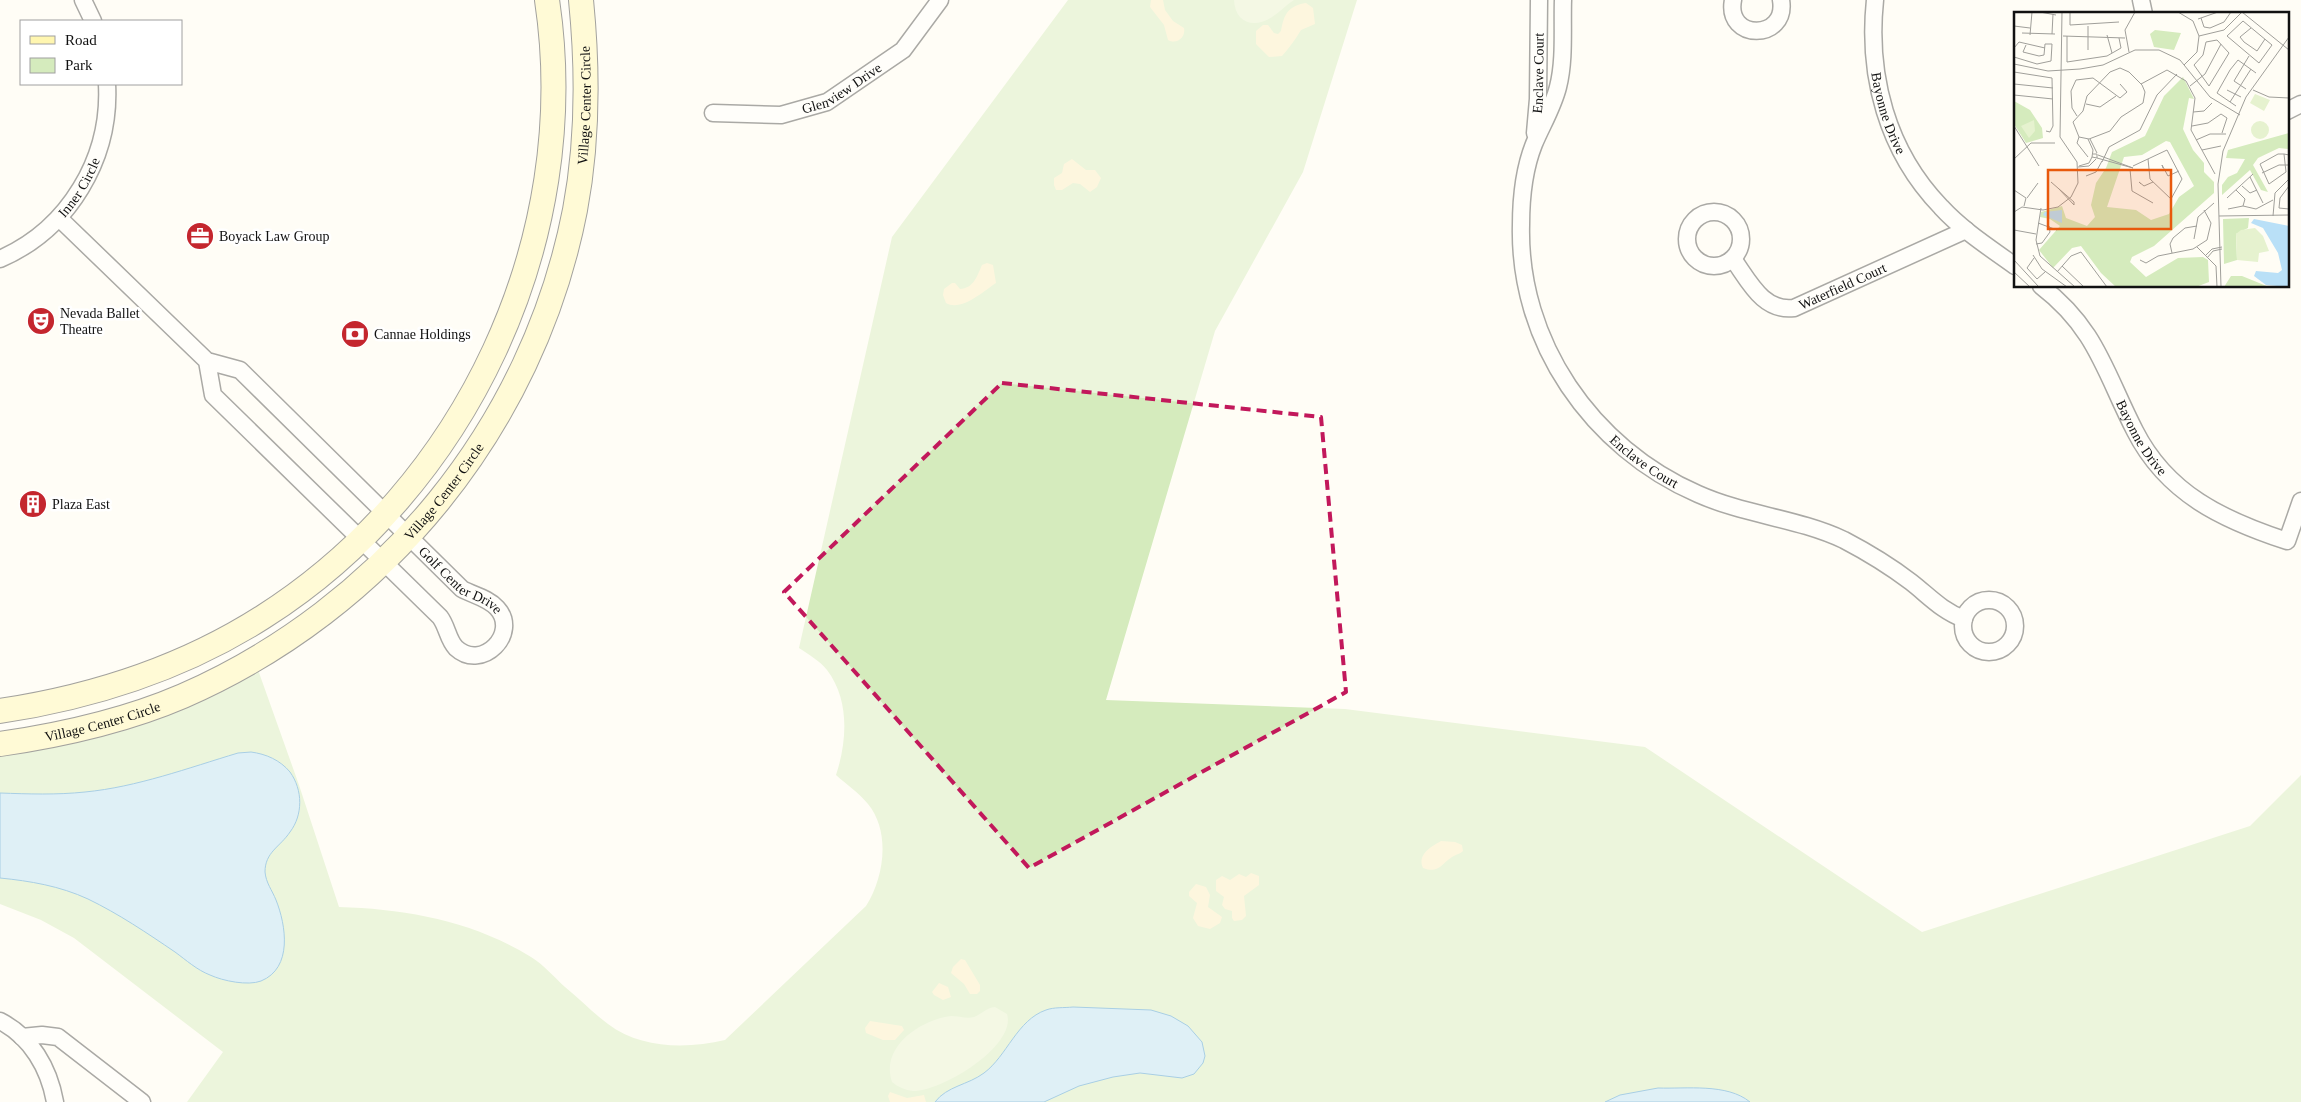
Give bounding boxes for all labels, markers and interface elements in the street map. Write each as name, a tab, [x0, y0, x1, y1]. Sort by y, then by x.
inset map	[2014, 12, 2288, 288]
legend	[20, 20, 182, 85]
text: Road	[65, 32, 97, 48]
street label: Enclave Court	[1529, 33, 1546, 114]
street label: Village Center Circle	[574, 46, 593, 166]
text: Park	[65, 57, 93, 73]
street label: Glenview Drive	[800, 60, 884, 116]
street label: Bayonne Drive	[1869, 71, 1909, 156]
street label: Inner Circle	[55, 155, 102, 220]
office icon: Boyack Law Group	[185, 221, 215, 251]
place label: Boyack Law Group	[219, 229, 329, 244]
street label: Waterfield Court	[1796, 260, 1888, 312]
theatre icon: Nevada Ballet Theatre	[26, 306, 56, 336]
place label: Nevada Ballet Theatre	[60, 306, 140, 337]
bank icon: Cannae Holdings	[340, 319, 370, 349]
place label: Cannae Holdings	[374, 327, 471, 342]
street label: Bayonne Drive	[2114, 398, 2170, 478]
street label: Enclave Court	[1607, 432, 1681, 491]
street label: Village Center Circle	[401, 440, 486, 543]
building icon: Plaza East	[18, 489, 48, 519]
place label: Plaza East	[52, 497, 110, 512]
street label: Golf Center Drive	[416, 543, 506, 616]
street label: Village Center Circle	[43, 698, 162, 744]

